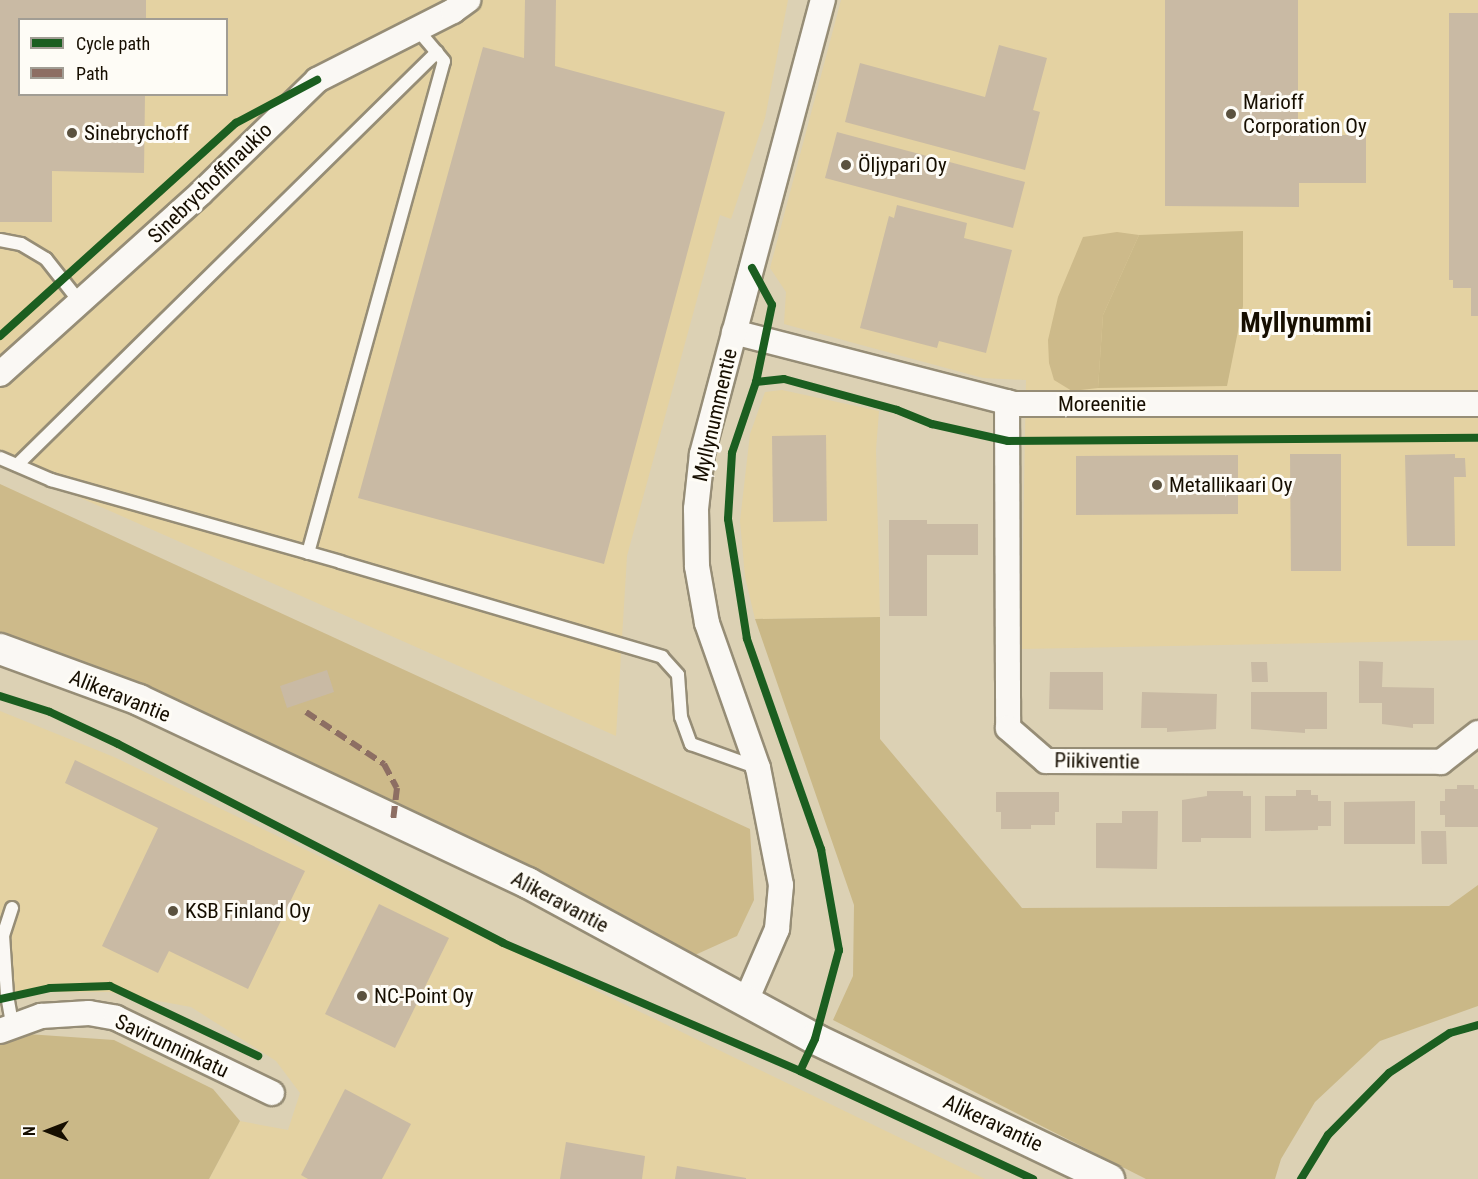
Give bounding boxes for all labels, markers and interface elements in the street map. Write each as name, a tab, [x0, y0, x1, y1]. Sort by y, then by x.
legend	[18, 18, 228, 96]
text: Cycle path	[76, 33, 150, 54]
text: Path	[76, 63, 109, 84]
place label: Marioff Corporation Oy	[1243, 89, 1367, 139]
marker: Marioff Corporation Oy	[1224, 107, 1238, 121]
street label: Sinebrychoffinaukio	[143, 117, 277, 249]
place label: Sinebrychoff	[84, 120, 189, 146]
marker: Sinebrychoff	[65, 126, 79, 140]
place label: Öljypari Oy	[858, 152, 947, 178]
marker: Öljypari Oy	[839, 158, 853, 172]
district label: Myllynummi	[1240, 308, 1372, 340]
street label: Myllynummentie	[687, 346, 743, 484]
street label: Moreenitie	[1058, 391, 1146, 417]
place label: Metallikaari Oy	[1169, 472, 1292, 498]
marker: Metallikaari Oy	[1150, 478, 1164, 492]
street label: Alikeravantie	[66, 664, 174, 728]
street label: Piikiventie	[1054, 748, 1140, 774]
street label: Alikeravantie	[507, 866, 613, 938]
place label: KSB Finland Oy	[185, 898, 310, 924]
marker: KSB Finland Oy	[166, 904, 180, 918]
place label: NC-Point Oy	[374, 983, 474, 1009]
marker: NC-Point Oy	[355, 989, 369, 1003]
street label: Savirunninkatu	[111, 1009, 233, 1083]
street label: Alikeravantie	[939, 1089, 1047, 1157]
north arrow	[18, 1101, 78, 1161]
text: N	[20, 1126, 39, 1136]

